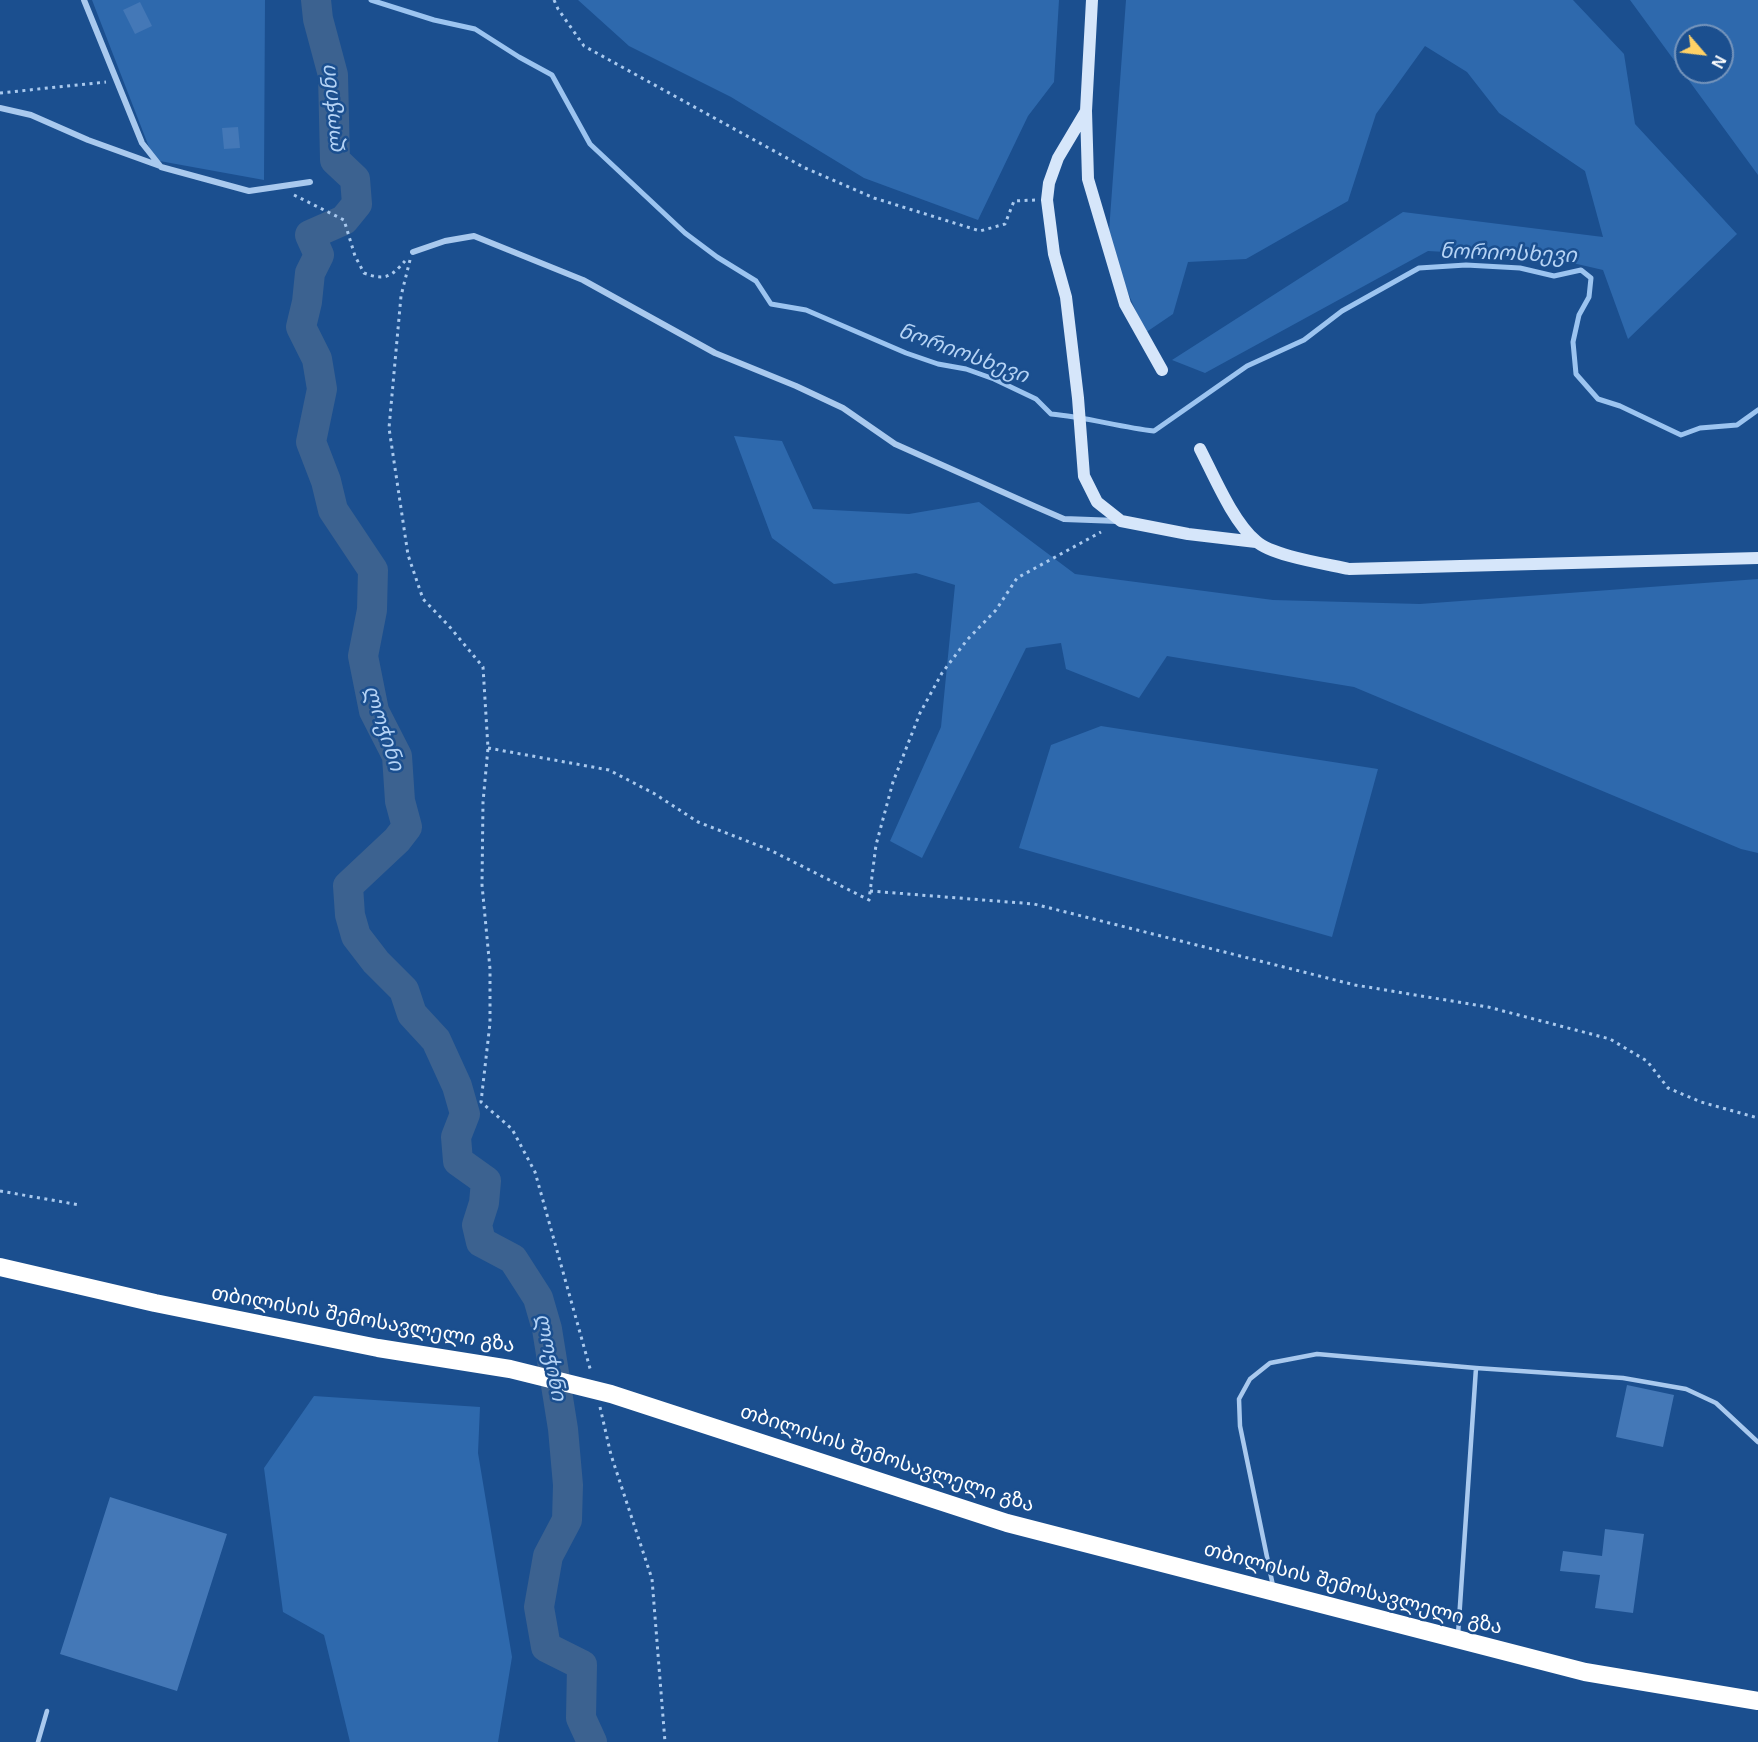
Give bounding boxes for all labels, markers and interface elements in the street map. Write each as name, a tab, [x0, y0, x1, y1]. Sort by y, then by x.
north arrow	[1674, 24, 1734, 84]
text: N	[1708, 53, 1729, 71]
water label: ლოჭინი	[317, 65, 349, 155]
water label: ნორიოსხევი	[1439, 239, 1577, 269]
water label: ნორიოსხევი	[894, 319, 1032, 389]
water label: ლოჭინი	[357, 682, 409, 774]
street label: თბილისის შემოსავლელი გზა	[209, 1281, 517, 1359]
water label: ლოჭინი	[529, 1311, 571, 1403]
street label: თბილისის შემოსავლელი გზა	[737, 1400, 1037, 1518]
street label: თბილისის შემოსავლელი გზა	[1201, 1538, 1505, 1640]

